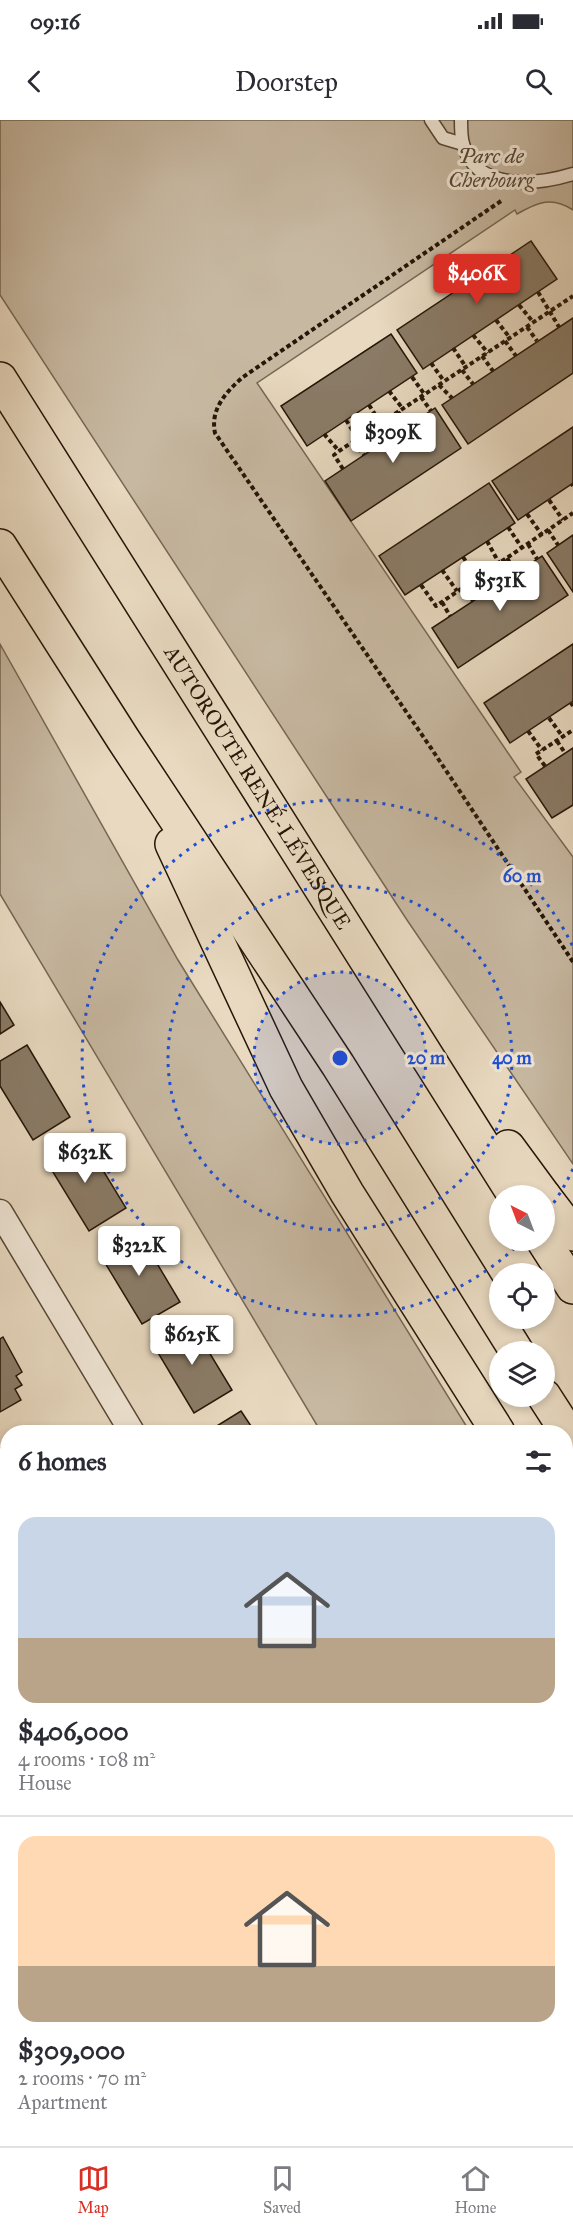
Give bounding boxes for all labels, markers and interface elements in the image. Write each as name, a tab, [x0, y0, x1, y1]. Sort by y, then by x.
text: 09:16	[30, 8, 80, 35]
icon: back	[18, 65, 51, 98]
text: Doorstep	[235, 65, 338, 98]
icon: search	[522, 65, 555, 98]
park label: Parc de Cherbourg	[448, 143, 535, 193]
pin: $406K	[435, 254, 519, 305]
text: $406K	[447, 261, 507, 285]
pin: $309K	[351, 413, 435, 464]
text: $309K	[365, 420, 421, 444]
pin: $531K	[458, 561, 542, 612]
text: $531K	[474, 568, 526, 592]
street label: AUTOROUTE RENÉ-LÉVESQUE	[158, 640, 357, 934]
text: 60 m	[503, 865, 542, 887]
text: 20 m	[407, 1047, 446, 1069]
text: 40 m	[492, 1047, 533, 1070]
centre of rings	[330, 1048, 350, 1068]
pin: $632K	[43, 1133, 127, 1184]
text: $632K	[58, 1140, 112, 1164]
north arrow	[489, 1185, 555, 1251]
map controls	[489, 1185, 555, 1407]
pin: $322K	[97, 1226, 181, 1277]
text: $322K	[112, 1233, 166, 1257]
button: locate	[489, 1263, 555, 1329]
pin: $625K	[150, 1315, 234, 1366]
text: $625K	[164, 1322, 220, 1346]
button: layers	[489, 1341, 555, 1407]
text: 6 homes	[18, 1445, 107, 1477]
icon: filters	[522, 1445, 555, 1478]
icon: home	[233, 1556, 341, 1664]
text: $406,000	[18, 1715, 129, 1747]
text: 4 rooms · 108 m²	[18, 1747, 155, 1771]
text: House	[18, 1771, 72, 1795]
icon: home	[233, 1875, 341, 1983]
text: $309,000	[18, 2034, 125, 2066]
text: 2 rooms · 70 m²	[18, 2066, 146, 2090]
text: Apartment	[18, 2090, 107, 2114]
tab: Map	[77, 2162, 110, 2217]
tab: Saved	[263, 2162, 301, 2217]
tab: Home	[454, 2162, 496, 2217]

